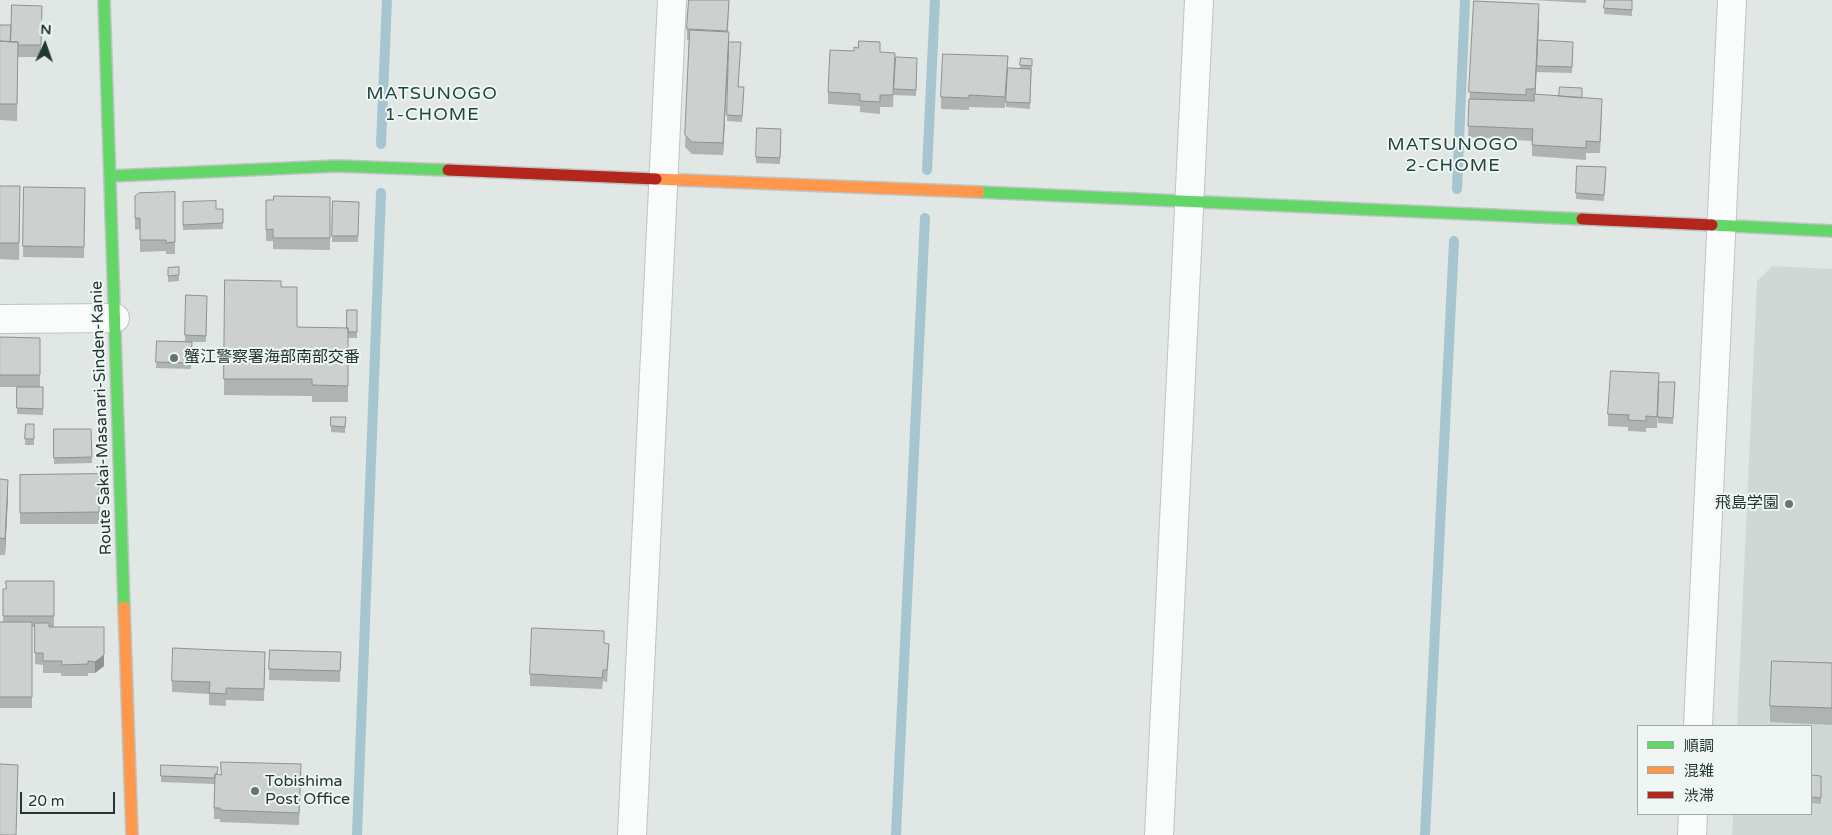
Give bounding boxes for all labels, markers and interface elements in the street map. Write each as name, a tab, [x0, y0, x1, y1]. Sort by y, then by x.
north arrow	[20, 20, 70, 70]
text: N	[40, 21, 52, 38]
district label: MATSUNOGO 1-CHOME	[365, 83, 499, 126]
district label: MATSUNOGO 2-CHOME	[1386, 134, 1520, 176]
street label: Route Sakai-Masanari-Sinden-Kanie	[88, 280, 116, 556]
place label: 蟹江警察署海部南部交番	[184, 348, 360, 368]
marker: 蟹江警察署海部南部交番	[168, 352, 180, 364]
place label: 飛島学園	[1715, 494, 1779, 514]
marker: 飛島学園	[1783, 498, 1795, 510]
legend	[1637, 725, 1812, 815]
text: 順調	[1684, 737, 1714, 755]
text: 混雑	[1684, 762, 1714, 780]
place label: Tobishima Post Office	[265, 772, 350, 810]
scale bar	[22, 782, 118, 814]
marker: Tobishima Post Office	[249, 785, 261, 797]
text: 渋滞	[1684, 787, 1714, 805]
text: 20 m	[28, 792, 65, 810]

